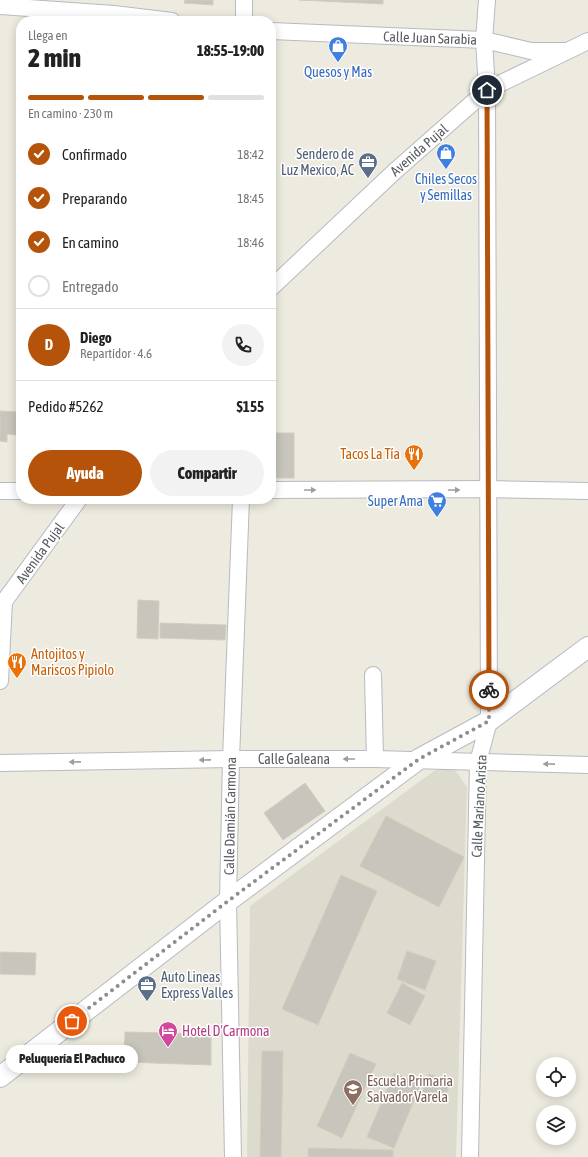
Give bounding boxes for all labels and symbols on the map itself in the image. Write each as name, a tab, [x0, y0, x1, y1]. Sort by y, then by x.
street label: Calle Juan Sarabia	[383, 28, 477, 48]
shop icon: Quesos y Mas	[327, 35, 349, 63]
place label: Quesos y Mas	[304, 64, 372, 80]
pin	[470, 73, 504, 107]
street label: Avenida Pujal	[387, 120, 451, 179]
shop icon: Chiles Secos y Semillas	[435, 142, 457, 170]
place label: Sendero de Luz Mexico, AC	[281, 146, 355, 178]
office icon: Sendero de Luz Mexico, AC	[357, 151, 379, 179]
place label: Chiles Secos y Semillas	[415, 171, 477, 203]
restaurant icon: Tacos La Tía	[403, 443, 425, 471]
place label: Tacos La Tía	[340, 446, 400, 462]
one-way arrow	[304, 487, 317, 493]
one-way arrow	[448, 487, 461, 493]
supermarket icon: Super Ama	[426, 490, 448, 518]
place label: Super Ama	[368, 493, 423, 509]
street label: Avenida Pujal	[13, 519, 68, 586]
place label: Antojitos y Mariscos Pipiolo	[31, 646, 114, 678]
restaurant icon: Antojitos y Mariscos Pipiolo	[6, 651, 28, 679]
courier	[469, 670, 509, 710]
street label: Calle Galeana	[258, 751, 330, 767]
street label: Calle Mariano Arista	[468, 754, 490, 858]
one-way arrow	[199, 756, 211, 763]
one-way arrow	[342, 756, 355, 762]
street label: Calle Damián Carmona	[221, 757, 239, 875]
one-way arrow	[68, 759, 81, 765]
one-way arrow	[542, 761, 555, 767]
place label: Auto Lineas Express Valles	[161, 969, 233, 1001]
office icon: Auto Lineas Express Valles	[136, 974, 158, 1002]
pin	[55, 1004, 89, 1038]
hotel icon: Hotel D'Carmona	[157, 1020, 179, 1048]
place label: Hotel D'Carmona	[182, 1023, 270, 1039]
callout: Peluquería El Pachuco	[6, 1045, 138, 1073]
place label: Escuela Primaria Salvador Varela	[367, 1073, 453, 1105]
school or university icon: Escuela Primaria Salvador Varela	[342, 1078, 364, 1106]

